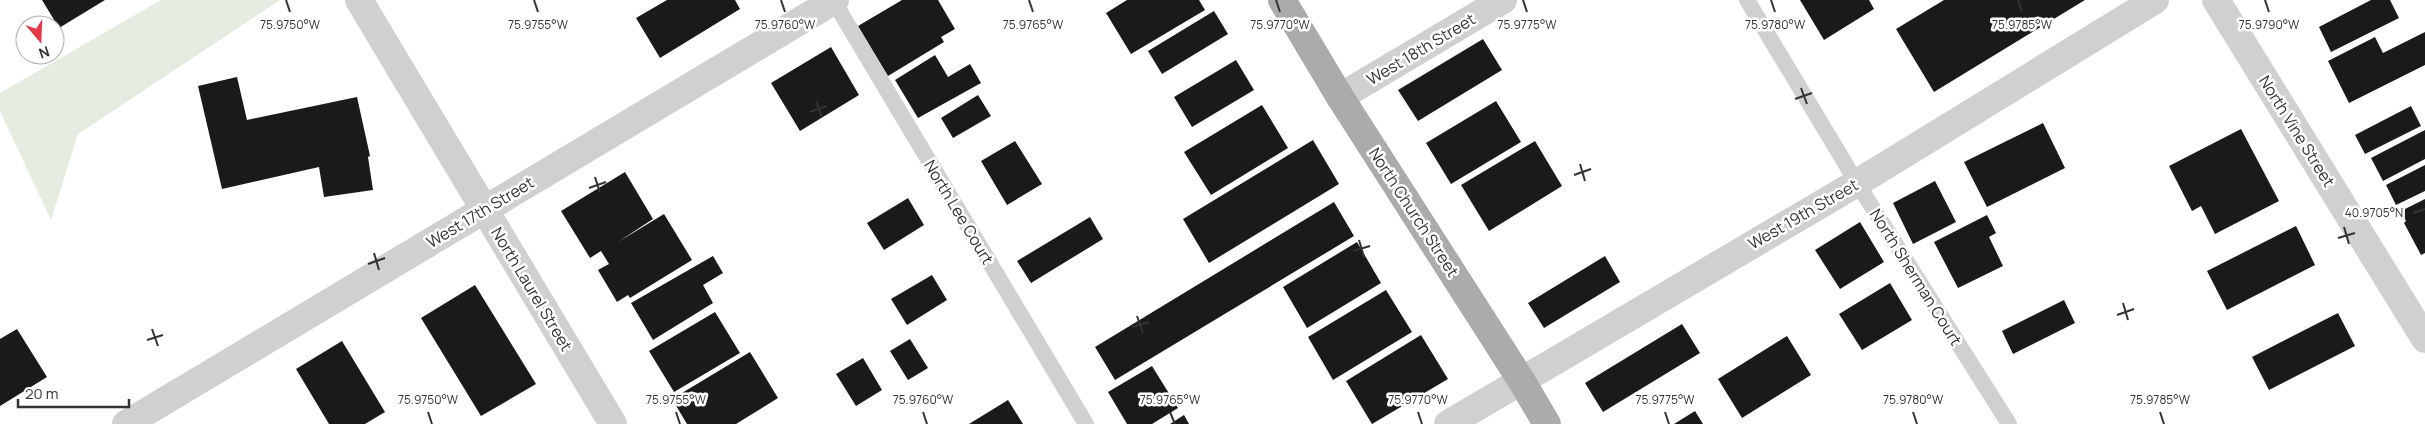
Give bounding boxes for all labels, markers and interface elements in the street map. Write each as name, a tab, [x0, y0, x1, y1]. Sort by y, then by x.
street label: West 18th Street	[1363, 8, 1479, 90]
north arrow	[15, 15, 65, 65]
text: 75.9750°W	[260, 16, 321, 33]
text: 75.9755°W	[508, 16, 569, 33]
text: 75.9760°W	[755, 16, 816, 33]
text: 75.9765°W	[1003, 16, 1064, 33]
text: 75.9770°W	[1250, 16, 1311, 33]
text: 75.9775°W	[1497, 16, 1557, 33]
text: 75.9780°W	[1745, 16, 1806, 33]
text: 75.9785°W	[1992, 16, 2053, 33]
text: 75.9790°W	[2239, 16, 2300, 33]
text: N	[37, 42, 52, 63]
street label: North Vine Street	[2254, 71, 2340, 191]
street label: North Church Street	[1364, 143, 1464, 281]
street label: North Lee Court	[919, 156, 999, 268]
street label: West 17th Street	[422, 171, 538, 253]
street label: West 19th Street	[1744, 174, 1862, 254]
street label: North Sherman Court	[1865, 204, 1967, 350]
text: 40.9705°N	[2345, 204, 2403, 221]
street label: North Laurel Street	[486, 223, 578, 355]
scale bar	[18, 376, 129, 408]
text: 20 m	[25, 383, 58, 404]
text: 75.9750°W	[398, 391, 459, 408]
text: 75.9755°W	[646, 391, 707, 408]
text: 75.9760°W	[893, 391, 954, 408]
text: 75.9765°W	[1140, 391, 1201, 408]
text: 75.9770°W	[1388, 391, 1449, 408]
text: 75.9775°W	[1635, 391, 1695, 408]
text: 75.9780°W	[1883, 391, 1944, 408]
text: 75.9785°W	[2130, 391, 2191, 408]

